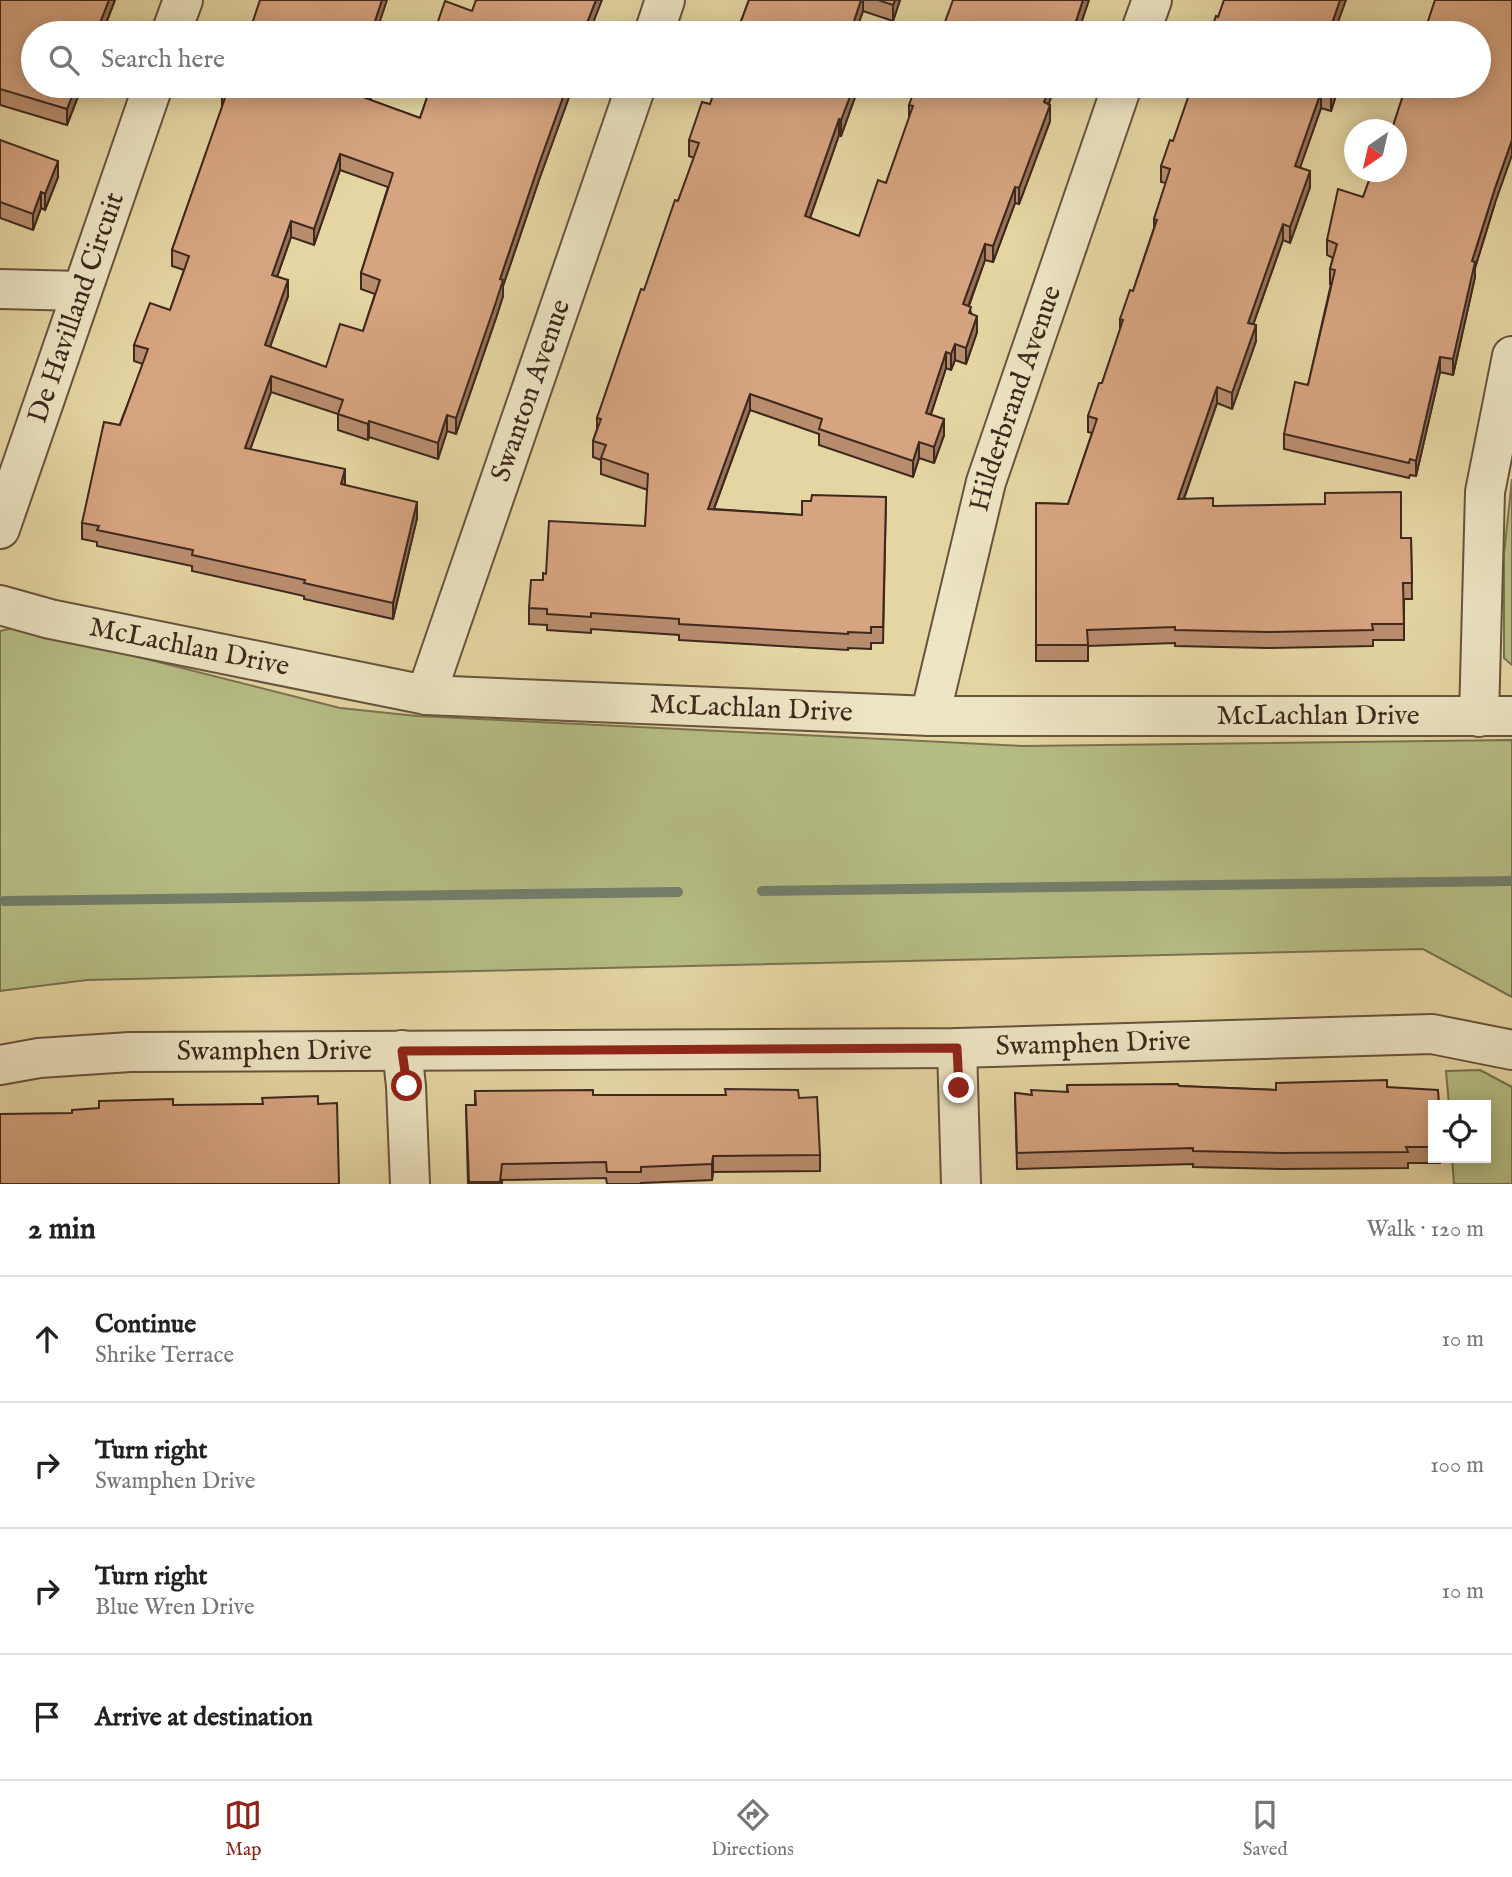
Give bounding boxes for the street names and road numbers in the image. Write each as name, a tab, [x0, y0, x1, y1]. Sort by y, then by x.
street label: De Havilland Circuit	[20, 187, 133, 428]
street label: Hilderbrand Avenue	[962, 281, 1070, 515]
street label: Swanton Avenue	[483, 295, 579, 486]
street label: McLachlan Drive	[86, 610, 292, 684]
street label: McLachlan Drive	[649, 687, 854, 730]
street label: McLachlan Drive	[1216, 699, 1420, 734]
street label: Swamphen Drive	[995, 1024, 1191, 1064]
street label: Swamphen Drive	[177, 1033, 372, 1069]

